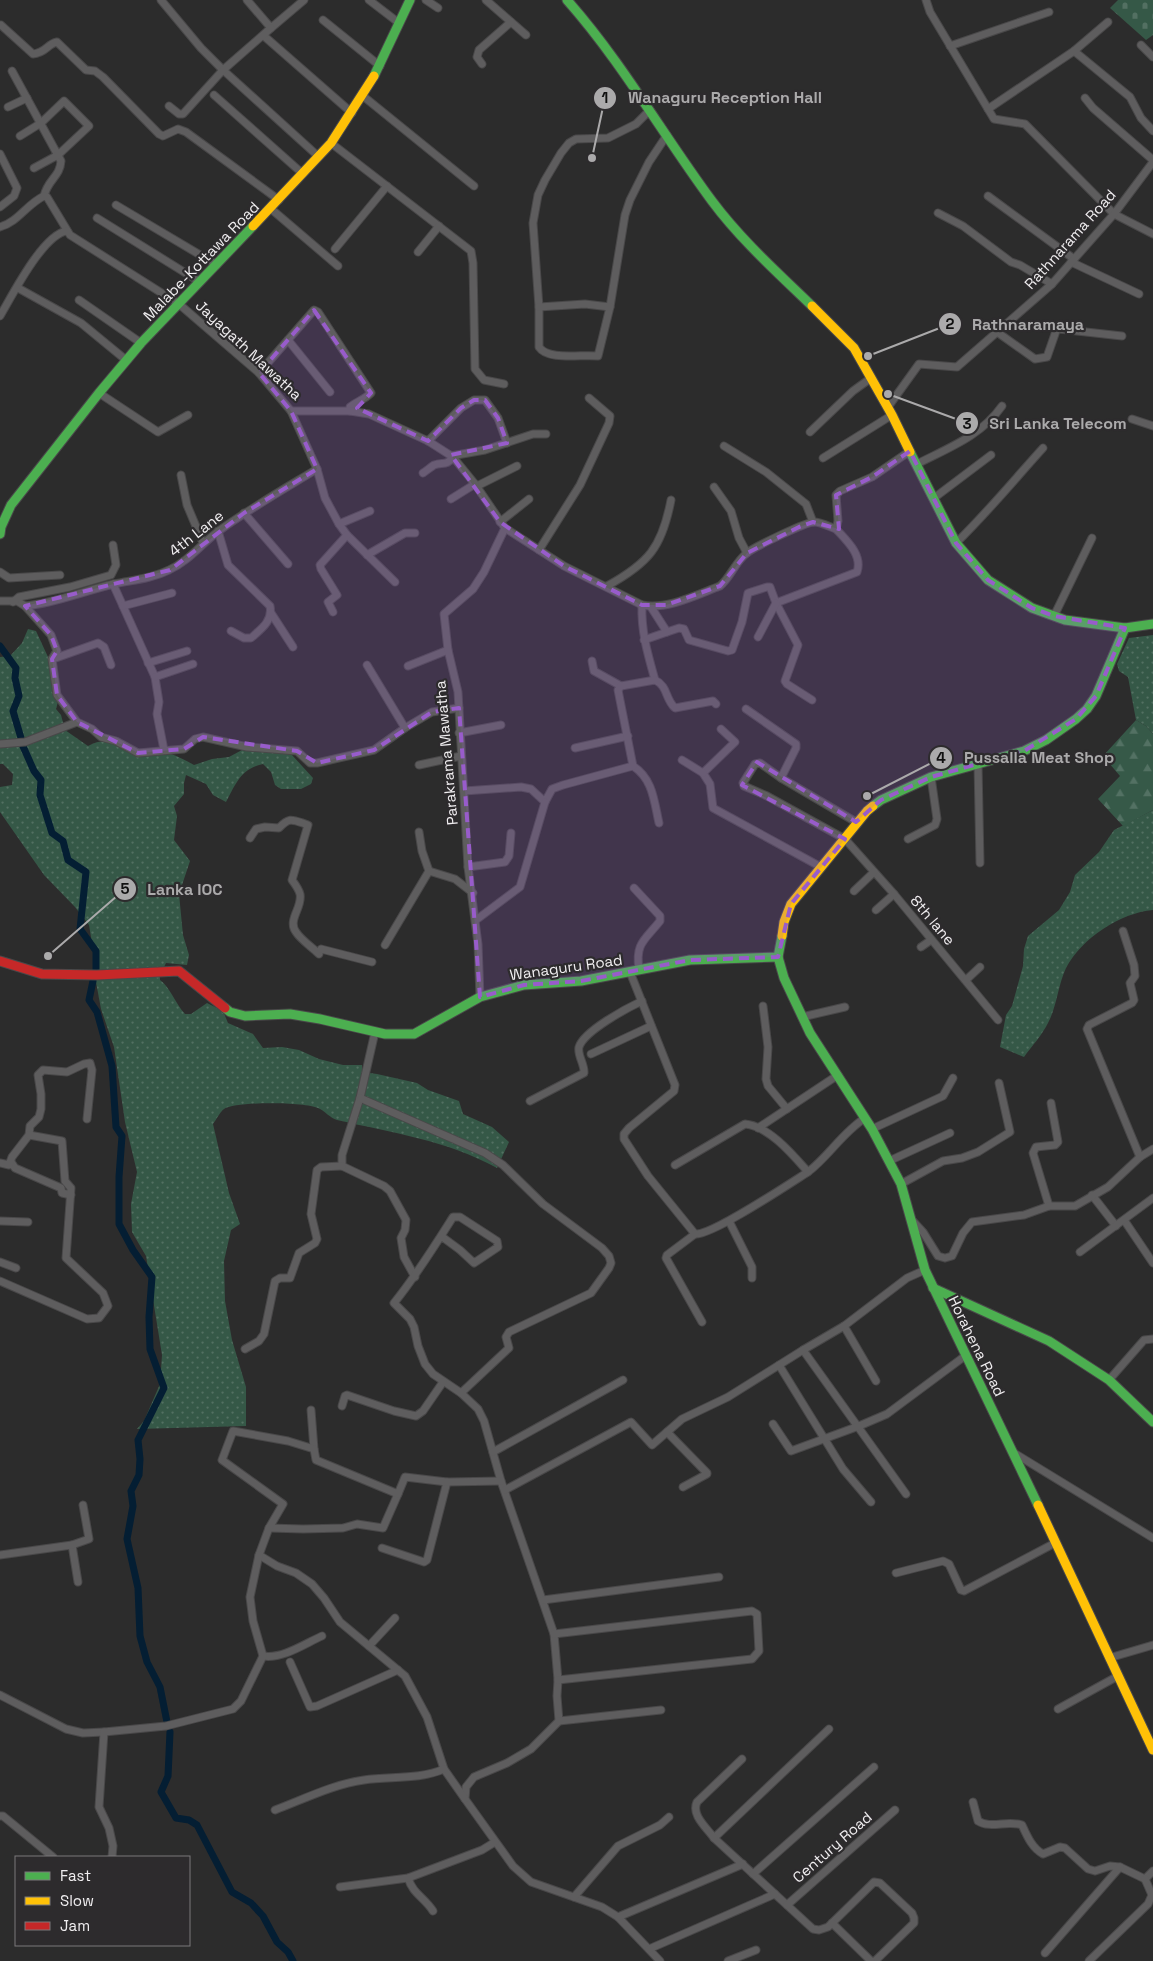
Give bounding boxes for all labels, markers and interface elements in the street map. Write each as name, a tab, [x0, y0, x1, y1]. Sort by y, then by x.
callout: Wanaguru Reception Hall	[593, 82, 832, 113]
text: Wanaguru Reception Hall	[628, 87, 822, 108]
text: 1	[602, 88, 608, 107]
street label: Rathnarama Road	[1020, 185, 1120, 293]
street label: Malabe-Kottawa Road	[139, 197, 263, 325]
street label: Jayagath Mawatha	[192, 296, 306, 404]
callout: Rathnaramaya	[937, 308, 1094, 339]
text: 2	[946, 314, 955, 333]
text: Rathnaramaya	[972, 314, 1084, 335]
callout: Sri Lanka Telecom	[954, 408, 1137, 439]
text: Sri Lanka Telecom	[989, 413, 1127, 434]
text: 3	[962, 414, 972, 433]
street label: 4th Lane	[165, 506, 227, 560]
street label: Parakrama Mawatha	[430, 679, 462, 826]
callout: Pussalla Meat Shop	[929, 742, 1124, 773]
text: Pussalla Meat Shop	[964, 747, 1114, 768]
text: 4	[936, 748, 946, 767]
callout: Lanka IOC	[112, 873, 232, 904]
text: 5	[120, 879, 130, 898]
text: Lanka IOC	[147, 879, 223, 900]
street label: 8th lane	[907, 891, 960, 949]
street label: Wanaguru Road	[508, 950, 624, 984]
street label: Horahena Road	[944, 1293, 1010, 1399]
street label: Century Road	[788, 1807, 876, 1887]
legend	[15, 1856, 190, 1946]
text: Fast	[60, 1866, 91, 1885]
text: Slow	[60, 1891, 94, 1910]
text: Jam	[60, 1916, 90, 1935]

